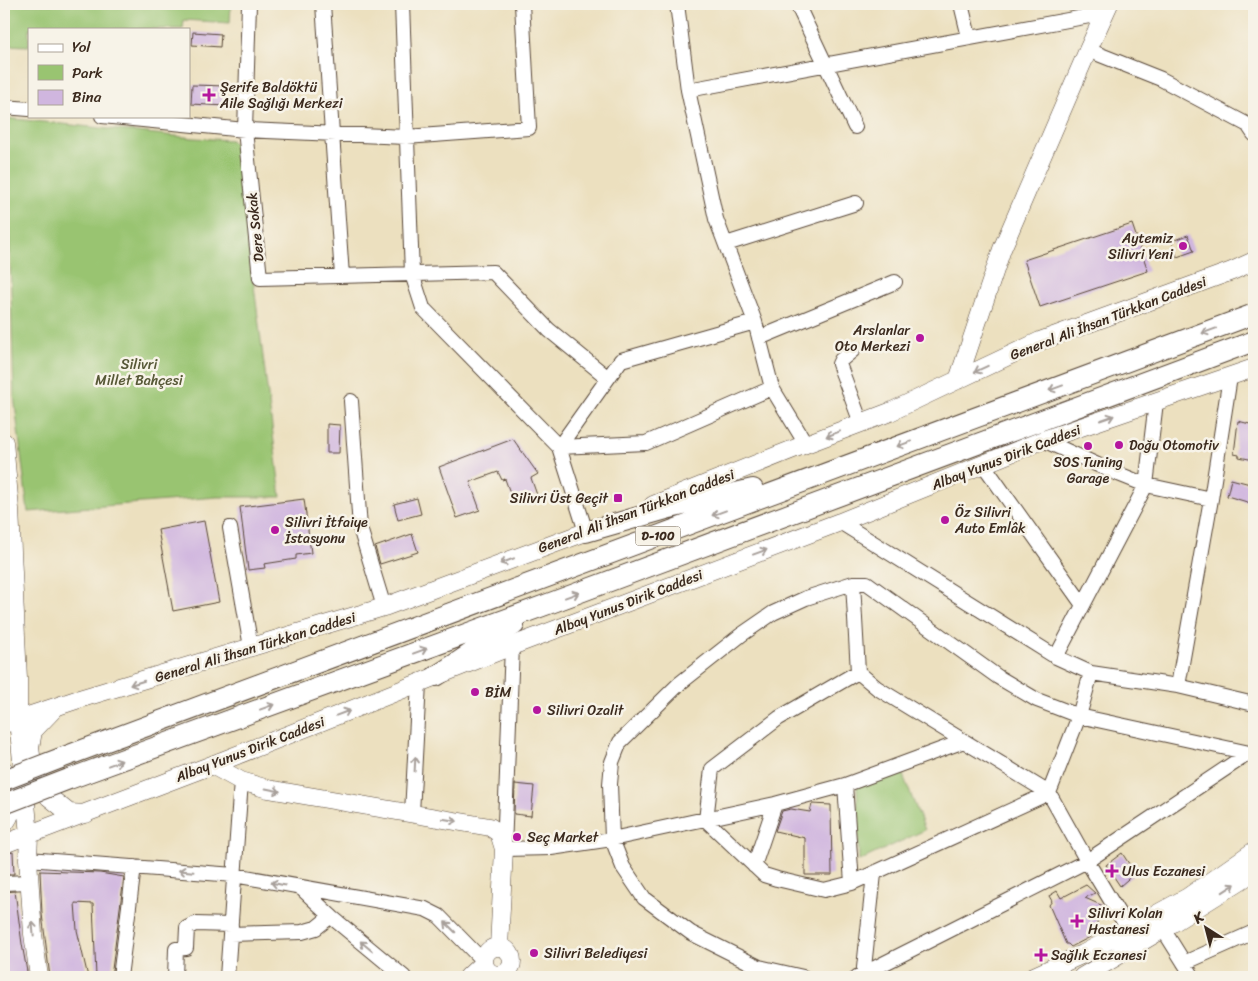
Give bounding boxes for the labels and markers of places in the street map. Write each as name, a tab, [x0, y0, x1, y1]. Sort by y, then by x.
place label: Şerife Baldöktü Aile Sağlığı Merkezi	[219, 75, 344, 116]
marker: Şerife Baldöktü Aile Sağlığı Merkezi	[202, 88, 216, 102]
place label: Aytemiz Silivri Yeni	[1108, 226, 1174, 267]
marker: Aytemiz Silivri Yeni	[1177, 240, 1189, 252]
place label: Arslanlar Oto Merkezi	[835, 318, 911, 359]
marker: Arslanlar Oto Merkezi	[914, 332, 926, 344]
place label: Doğu Otomotiv	[1129, 433, 1220, 458]
marker: Doğu Otomotiv	[1113, 439, 1125, 451]
marker: SOS Tuning Garage	[1082, 440, 1094, 452]
place label: SOS Tuning Garage	[1053, 450, 1123, 491]
place label: Silivri Üst Geçit	[510, 486, 609, 511]
marker: Silivri Üst Geçit	[612, 492, 624, 504]
place label: Öz Silivri Auto Emlâk	[954, 500, 1026, 541]
place label: Silivri İtfaiye İstasyonu	[284, 510, 368, 551]
marker: Öz Silivri Auto Emlâk	[939, 514, 951, 526]
marker: Silivri İtfaiye İstasyonu	[269, 524, 281, 536]
place label: BİM	[485, 680, 511, 705]
marker: BİM	[469, 686, 481, 698]
place label: Silivri Ozalit	[547, 698, 625, 723]
marker: Silivri Ozalit	[531, 704, 543, 716]
place label: Seç Market	[527, 825, 600, 850]
marker: Seç Market	[511, 831, 523, 843]
place label: Ulus Eczanesi	[1122, 859, 1206, 884]
marker: Ulus Eczanesi	[1106, 865, 1118, 877]
place label: Silivri Kolan Hastanesi	[1088, 901, 1163, 942]
marker: Silivri Kolan Hastanesi	[1070, 914, 1084, 928]
place label: Silivri Belediyesi	[544, 941, 649, 966]
place label: Sağlık Eczanesi	[1051, 943, 1147, 968]
marker: Silivri Belediyesi	[528, 947, 540, 959]
marker: Sağlık Eczanesi	[1035, 949, 1047, 961]

